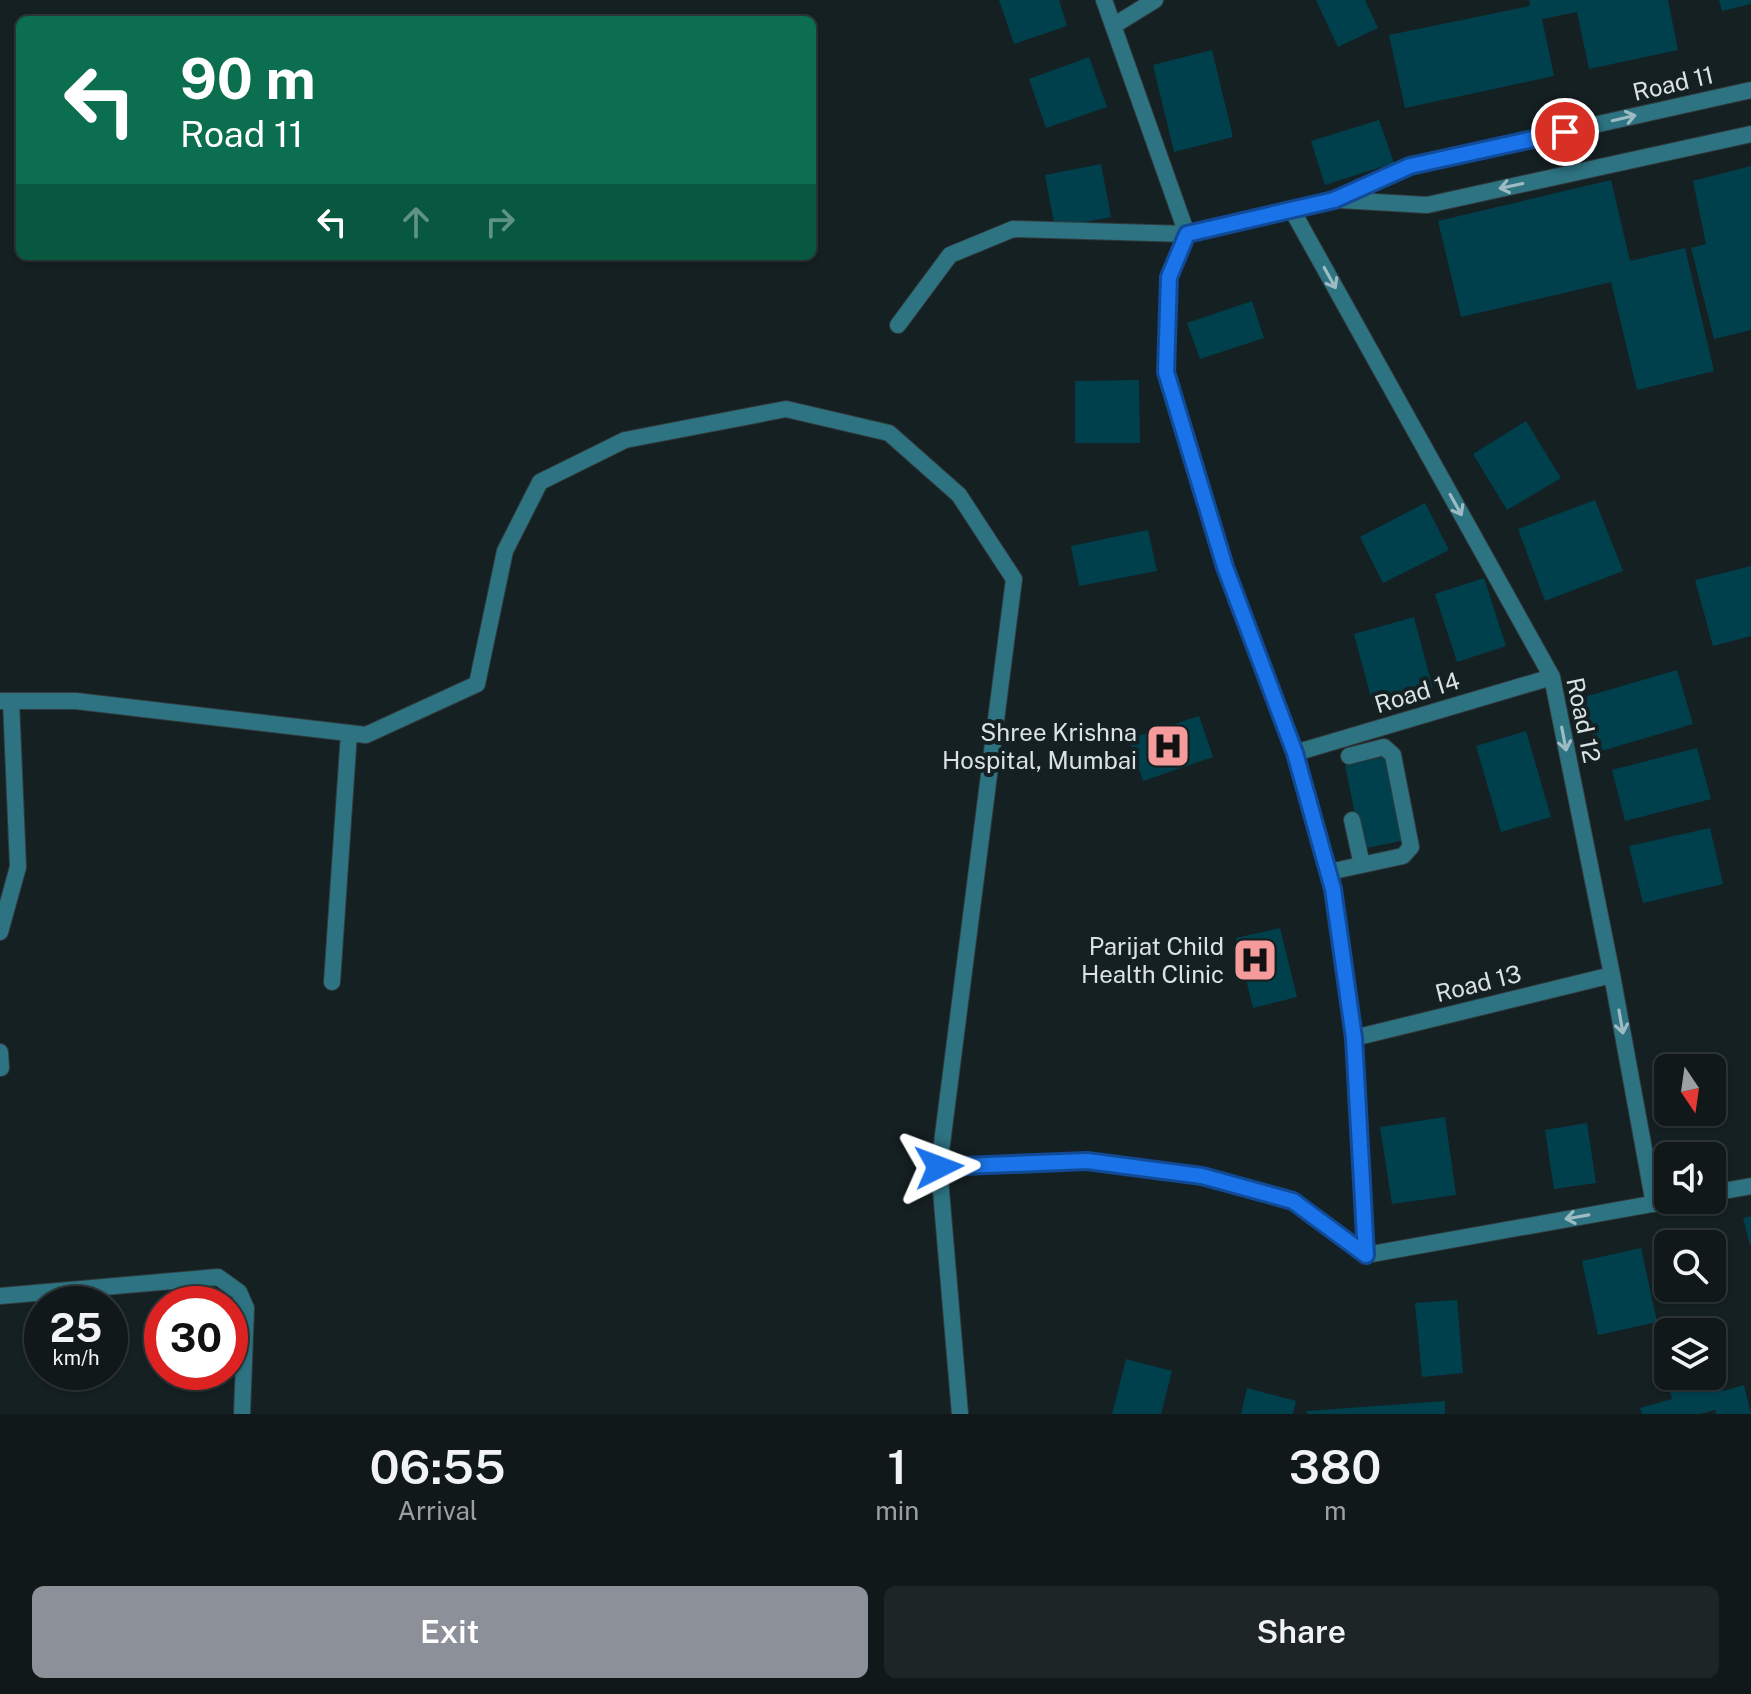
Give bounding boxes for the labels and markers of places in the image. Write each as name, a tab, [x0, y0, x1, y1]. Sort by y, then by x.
pin	[1531, 98, 1599, 166]
place label: Shree Krishna Hospital, Mumbai	[942, 718, 1137, 774]
hospital icon: Shree Krishna Hospital, Mumbai	[1144, 722, 1192, 770]
place label: Parijat Child Health Clinic	[1081, 932, 1224, 988]
hospital icon: Parijat Child Health Clinic	[1231, 936, 1279, 984]

